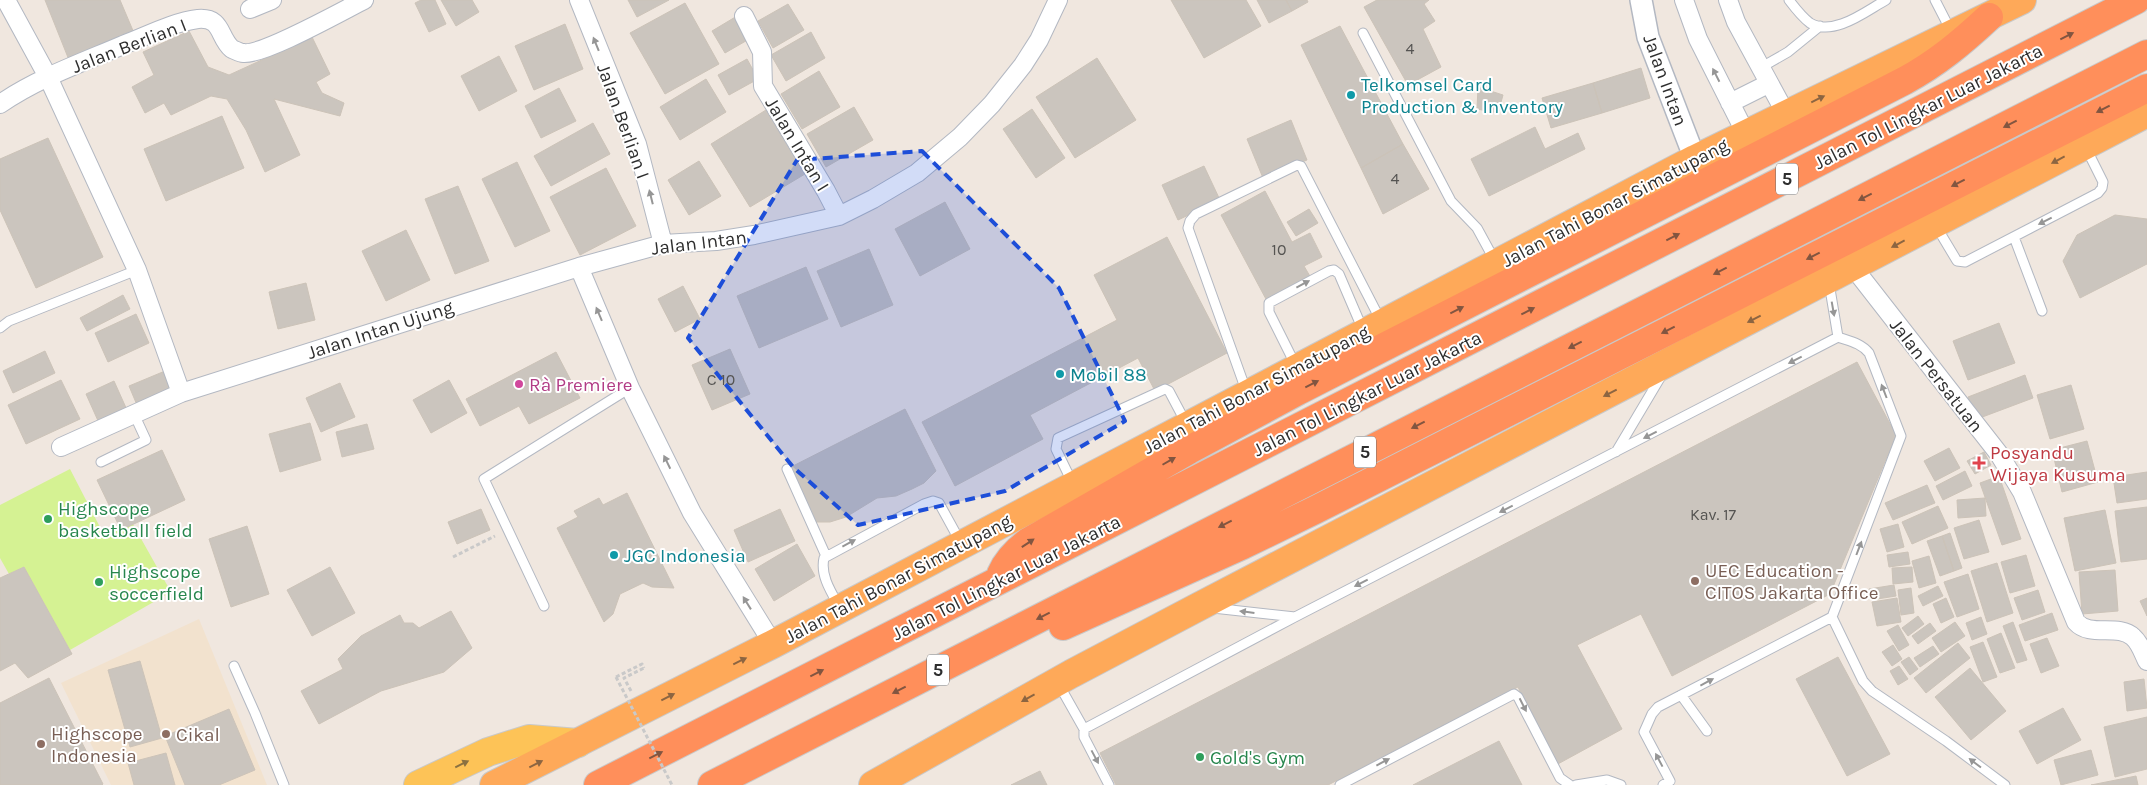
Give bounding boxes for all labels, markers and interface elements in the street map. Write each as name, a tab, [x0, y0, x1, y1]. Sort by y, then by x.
street label: Jalan Berlian I	[69, 14, 190, 78]
street label: Jalan Intan	[1638, 32, 1692, 129]
one-way arrow	[2059, 32, 2074, 40]
one-way arrow	[592, 37, 600, 51]
house number: 4	[1406, 39, 1415, 58]
street label: Jalan Tol Lingkar Luar Jakarta	[1811, 40, 2046, 174]
street label: Jalan Berlian I	[592, 61, 654, 182]
one-way arrow	[1712, 68, 1720, 82]
place label: Telkomsel Card Production & Inventory	[1361, 74, 1563, 118]
marker: Telkomsel Card Production & Inventory	[1345, 89, 1357, 101]
street label: Jalan Intan I	[761, 94, 834, 195]
one-way arrow	[1811, 95, 1825, 103]
one-way arrow	[2096, 105, 2110, 113]
one-way arrow	[2003, 120, 2017, 128]
street label: Jalan Tahi Bonar Simatupang	[1499, 134, 1733, 272]
one-way arrow	[2050, 156, 2065, 164]
road number: 5	[1776, 163, 1798, 194]
house number: 4	[1391, 169, 1400, 188]
one-way arrow	[1951, 179, 1966, 187]
one-way arrow	[646, 189, 654, 204]
one-way arrow	[1858, 193, 1872, 201]
one-way arrow	[2038, 217, 2052, 225]
street label: Jalan Intan	[650, 226, 748, 260]
one-way arrow	[1665, 233, 1680, 241]
house number: 10	[1272, 240, 1286, 259]
one-way arrow	[1891, 240, 1905, 248]
one-way arrow	[1806, 252, 1821, 260]
one-way arrow	[1713, 267, 1727, 275]
one-way arrow	[1296, 280, 1311, 288]
street label: Jalan Intan Ujung	[304, 296, 456, 364]
one-way arrow	[1829, 301, 1837, 317]
one-way arrow	[595, 306, 603, 321]
one-way arrow	[1450, 306, 1464, 314]
one-way arrow	[1521, 307, 1535, 315]
street label: Jalan Persatuan	[1885, 314, 1987, 437]
one-way arrow	[1747, 315, 1761, 323]
street label: Jalan Tahi Bonar Simatupang	[1140, 321, 1374, 459]
one-way arrow	[1661, 326, 1676, 334]
street label: Jalan Tol Lingkar Luar Jakarta	[1250, 327, 1485, 461]
one-way arrow	[1568, 341, 1582, 349]
one-way arrow	[1787, 356, 1802, 364]
place label: Mobil 88	[1070, 364, 1147, 386]
marker: Mobil 88	[1054, 368, 1066, 380]
house number: C 10	[707, 370, 735, 389]
place label: Rà Premiere	[529, 374, 633, 396]
marker: Rà Premiere	[513, 378, 525, 390]
one-way arrow	[1305, 380, 1319, 388]
one-way arrow	[1879, 384, 1887, 398]
one-way arrow	[1602, 389, 1617, 397]
one-way arrow	[1410, 421, 1425, 429]
one-way arrow	[1643, 431, 1658, 439]
road number: 5	[1354, 437, 1376, 468]
place label: Posyandu Wijaya Kusuma	[1990, 442, 2126, 486]
one-way arrow	[663, 455, 671, 469]
marker: Posyandu Wijaya Kusuma	[1972, 456, 1986, 470]
one-way arrow	[1162, 457, 1176, 466]
place label: Highscope basketball field	[58, 498, 193, 542]
one-way arrow	[1499, 505, 1513, 513]
house number: Kav. 17	[1690, 505, 1736, 524]
street label: Jalan Tahi Bonar Simatupang	[782, 510, 1016, 648]
street label: Jalan Tol Lingkar Luar Jakarta	[889, 511, 1124, 645]
marker: Highscope basketball field	[42, 513, 54, 525]
one-way arrow	[1217, 520, 1232, 528]
one-way arrow	[1022, 538, 1035, 548]
one-way arrow	[842, 539, 856, 548]
one-way arrow	[1855, 541, 1863, 555]
place label: JGC Indonesia	[624, 545, 746, 567]
marker: JGC Indonesia	[608, 549, 620, 561]
place label: UEC Education - CITOS Jakarta Office	[1705, 560, 1879, 604]
place label: Highscope soccerfield	[109, 561, 204, 605]
marker: UEC Education - CITOS Jakarta Office	[1689, 575, 1701, 587]
marker: Highscope soccerfield	[93, 576, 105, 588]
one-way arrow	[1354, 579, 1368, 587]
one-way arrow	[743, 596, 752, 609]
one-way arrow	[1239, 608, 1255, 616]
one-way arrow	[1036, 612, 1051, 620]
road number: 5	[927, 654, 949, 686]
one-way arrow	[733, 657, 747, 665]
one-way arrow	[810, 669, 824, 677]
one-way arrow	[1700, 678, 1714, 686]
one-way arrow	[891, 686, 906, 694]
one-way arrow	[661, 693, 675, 701]
one-way arrow	[1021, 694, 1036, 702]
one-way arrow	[1519, 698, 1527, 713]
place label: Highscope Indonesia	[51, 723, 143, 767]
place label: Cikal	[176, 724, 220, 746]
marker: Cikal	[160, 728, 172, 740]
marker: Highscope Indonesia	[35, 738, 47, 750]
place label: Gold's Gym	[1210, 747, 1305, 769]
one-way arrow	[1091, 750, 1099, 765]
one-way arrow	[649, 751, 664, 759]
marker: Gold's Gym	[1194, 751, 1206, 763]
one-way arrow	[1655, 753, 1663, 767]
one-way arrow	[1376, 758, 1391, 766]
one-way arrow	[1969, 758, 1982, 769]
one-way arrow	[455, 760, 469, 768]
one-way arrow	[529, 760, 543, 768]

